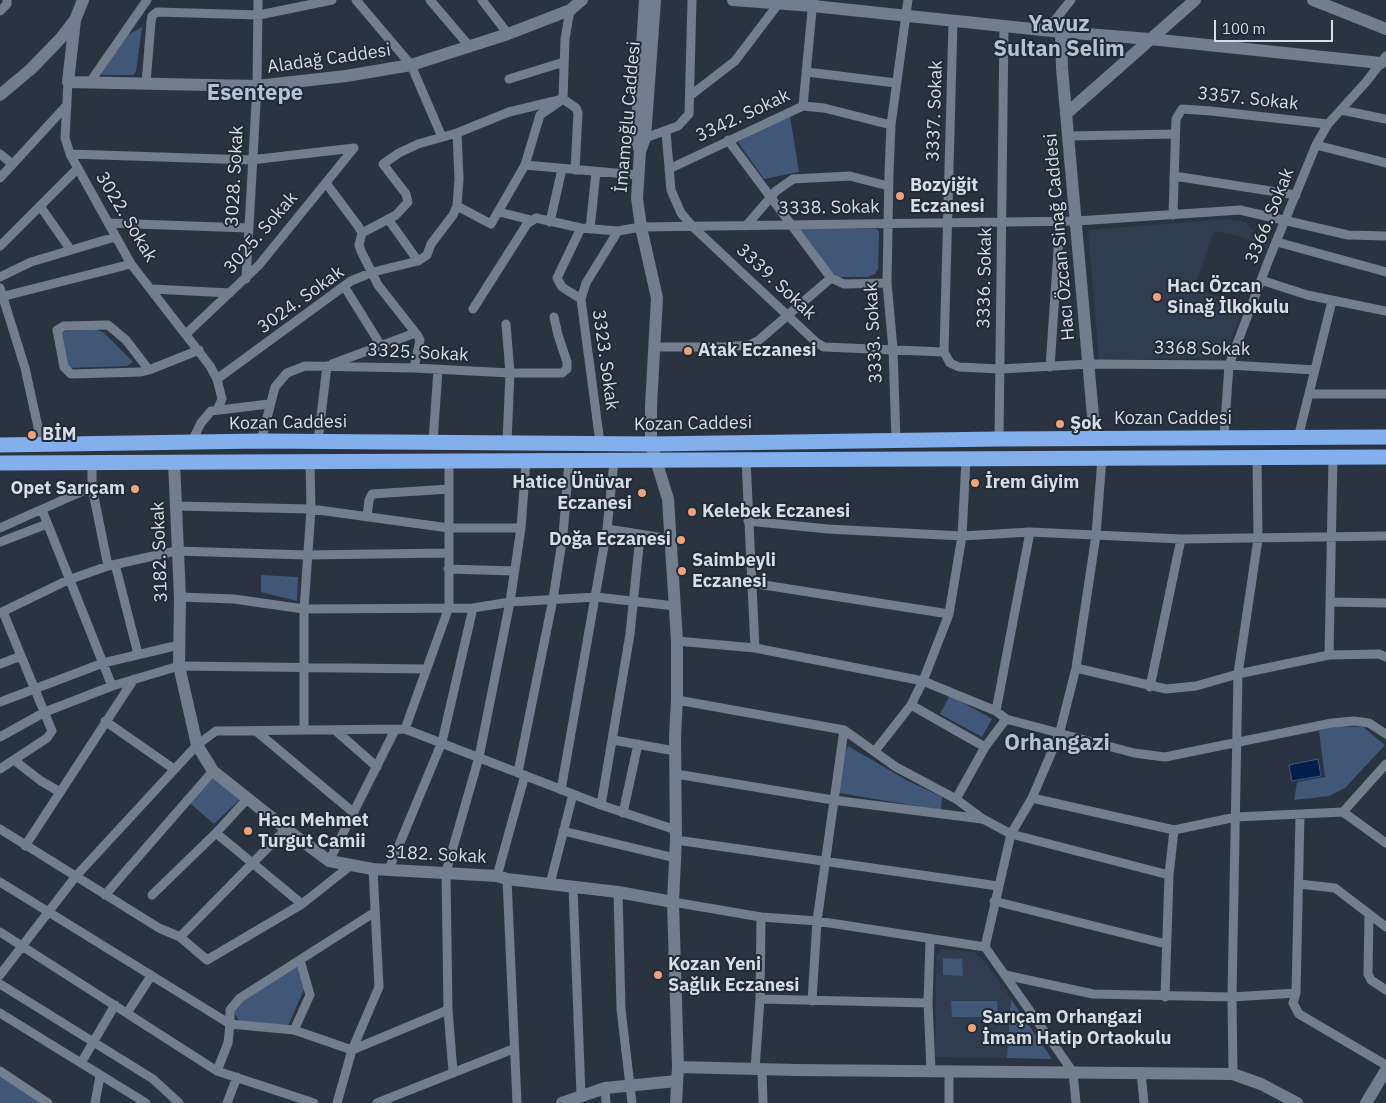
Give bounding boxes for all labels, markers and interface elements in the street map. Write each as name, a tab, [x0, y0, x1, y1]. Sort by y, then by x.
scale bar	[1216, 10, 1335, 42]
district label: Yavuz Sultan Selim	[993, 12, 1125, 64]
text: 100 m	[1222, 19, 1266, 38]
street label: Aladağ Caddesi	[266, 40, 392, 78]
street label: İmamoğlu Caddesi	[611, 40, 645, 194]
street label: 3337. Sokak	[922, 60, 948, 162]
district label: Esentepe	[207, 81, 303, 107]
street label: 3357. Sokak	[1196, 83, 1300, 115]
street label: 3342. Sokak	[692, 85, 794, 147]
street label: 3028. Sokak	[222, 125, 248, 227]
street label: Hacı Özcan Sinağ Caddesi	[1040, 133, 1080, 341]
street label: 3366. Sokak	[1241, 165, 1299, 267]
street label: 3022. Sokak	[91, 168, 161, 266]
place label: Bozyiğit Eczanesi	[910, 175, 985, 218]
street label: 3025. Sokak	[220, 188, 302, 278]
marker: Bozyiğit Eczanesi	[894, 190, 906, 202]
street label: 3338. Sokak	[778, 196, 880, 220]
street label: 3336. Sokak	[973, 227, 997, 329]
street label: 3339. Sokak	[732, 240, 820, 324]
street label: 3024. Sokak	[254, 261, 348, 339]
place label: Hacı Özcan Sinağ İlkokulu	[1167, 276, 1289, 318]
street label: 3333. Sokak	[861, 282, 887, 384]
marker: Hacı Özcan Sinağ İlkokulu	[1151, 291, 1163, 303]
street label: 3323. Sokak	[587, 308, 623, 412]
street label: 3368 Sokak	[1154, 337, 1250, 361]
street label: 3325. Sokak	[367, 340, 469, 366]
place label: Atak Eczanesi	[698, 340, 816, 362]
marker: Atak Eczanesi	[682, 345, 694, 357]
street label: Kozan Caddesi	[1114, 408, 1232, 430]
street label: Kozan Caddesi	[229, 411, 347, 435]
street label: Kozan Caddesi	[634, 412, 752, 436]
place label: Şok	[1070, 413, 1102, 435]
marker: Şok	[1054, 418, 1066, 430]
place label: BİM	[42, 424, 77, 446]
marker: BİM	[26, 429, 38, 441]
place label: Hatice Ünüvar Eczanesi	[512, 472, 632, 514]
place label: İrem Giyim	[985, 472, 1079, 494]
marker: İrem Giyim	[969, 477, 981, 489]
place label: Opet Sarıçam	[10, 478, 125, 500]
marker: Opet Sarıçam	[129, 483, 141, 495]
marker: Hatice Ünüvar Eczanesi	[636, 487, 648, 499]
street label: 3182. Sokak	[147, 501, 173, 603]
place label: Kelebek Eczanesi	[702, 501, 850, 523]
marker: Kelebek Eczanesi	[686, 506, 698, 518]
place label: Doğa Eczanesi	[549, 529, 671, 551]
marker: Doğa Eczanesi	[675, 534, 687, 546]
place label: Saimbeyli Eczanesi	[692, 550, 776, 592]
marker: Saimbeyli Eczanesi	[676, 565, 688, 577]
district label: Orhangazi	[1004, 731, 1110, 757]
place label: Hacı Mehmet Turgut Camii	[258, 810, 369, 852]
marker: Hacı Mehmet Turgut Camii	[242, 825, 254, 837]
street label: 3182. Sokak	[385, 842, 487, 868]
place label: Kozan Yeni Sağlık Eczanesi	[668, 954, 800, 996]
marker: Kozan Yeni Sağlık Eczanesi	[652, 969, 664, 981]
place label: Sarıçam Orhangazi İmam Hatip Ortaokulu	[982, 1007, 1171, 1050]
marker: Sarıçam Orhangazi İmam Hatip Ortaokulu	[966, 1022, 978, 1034]

